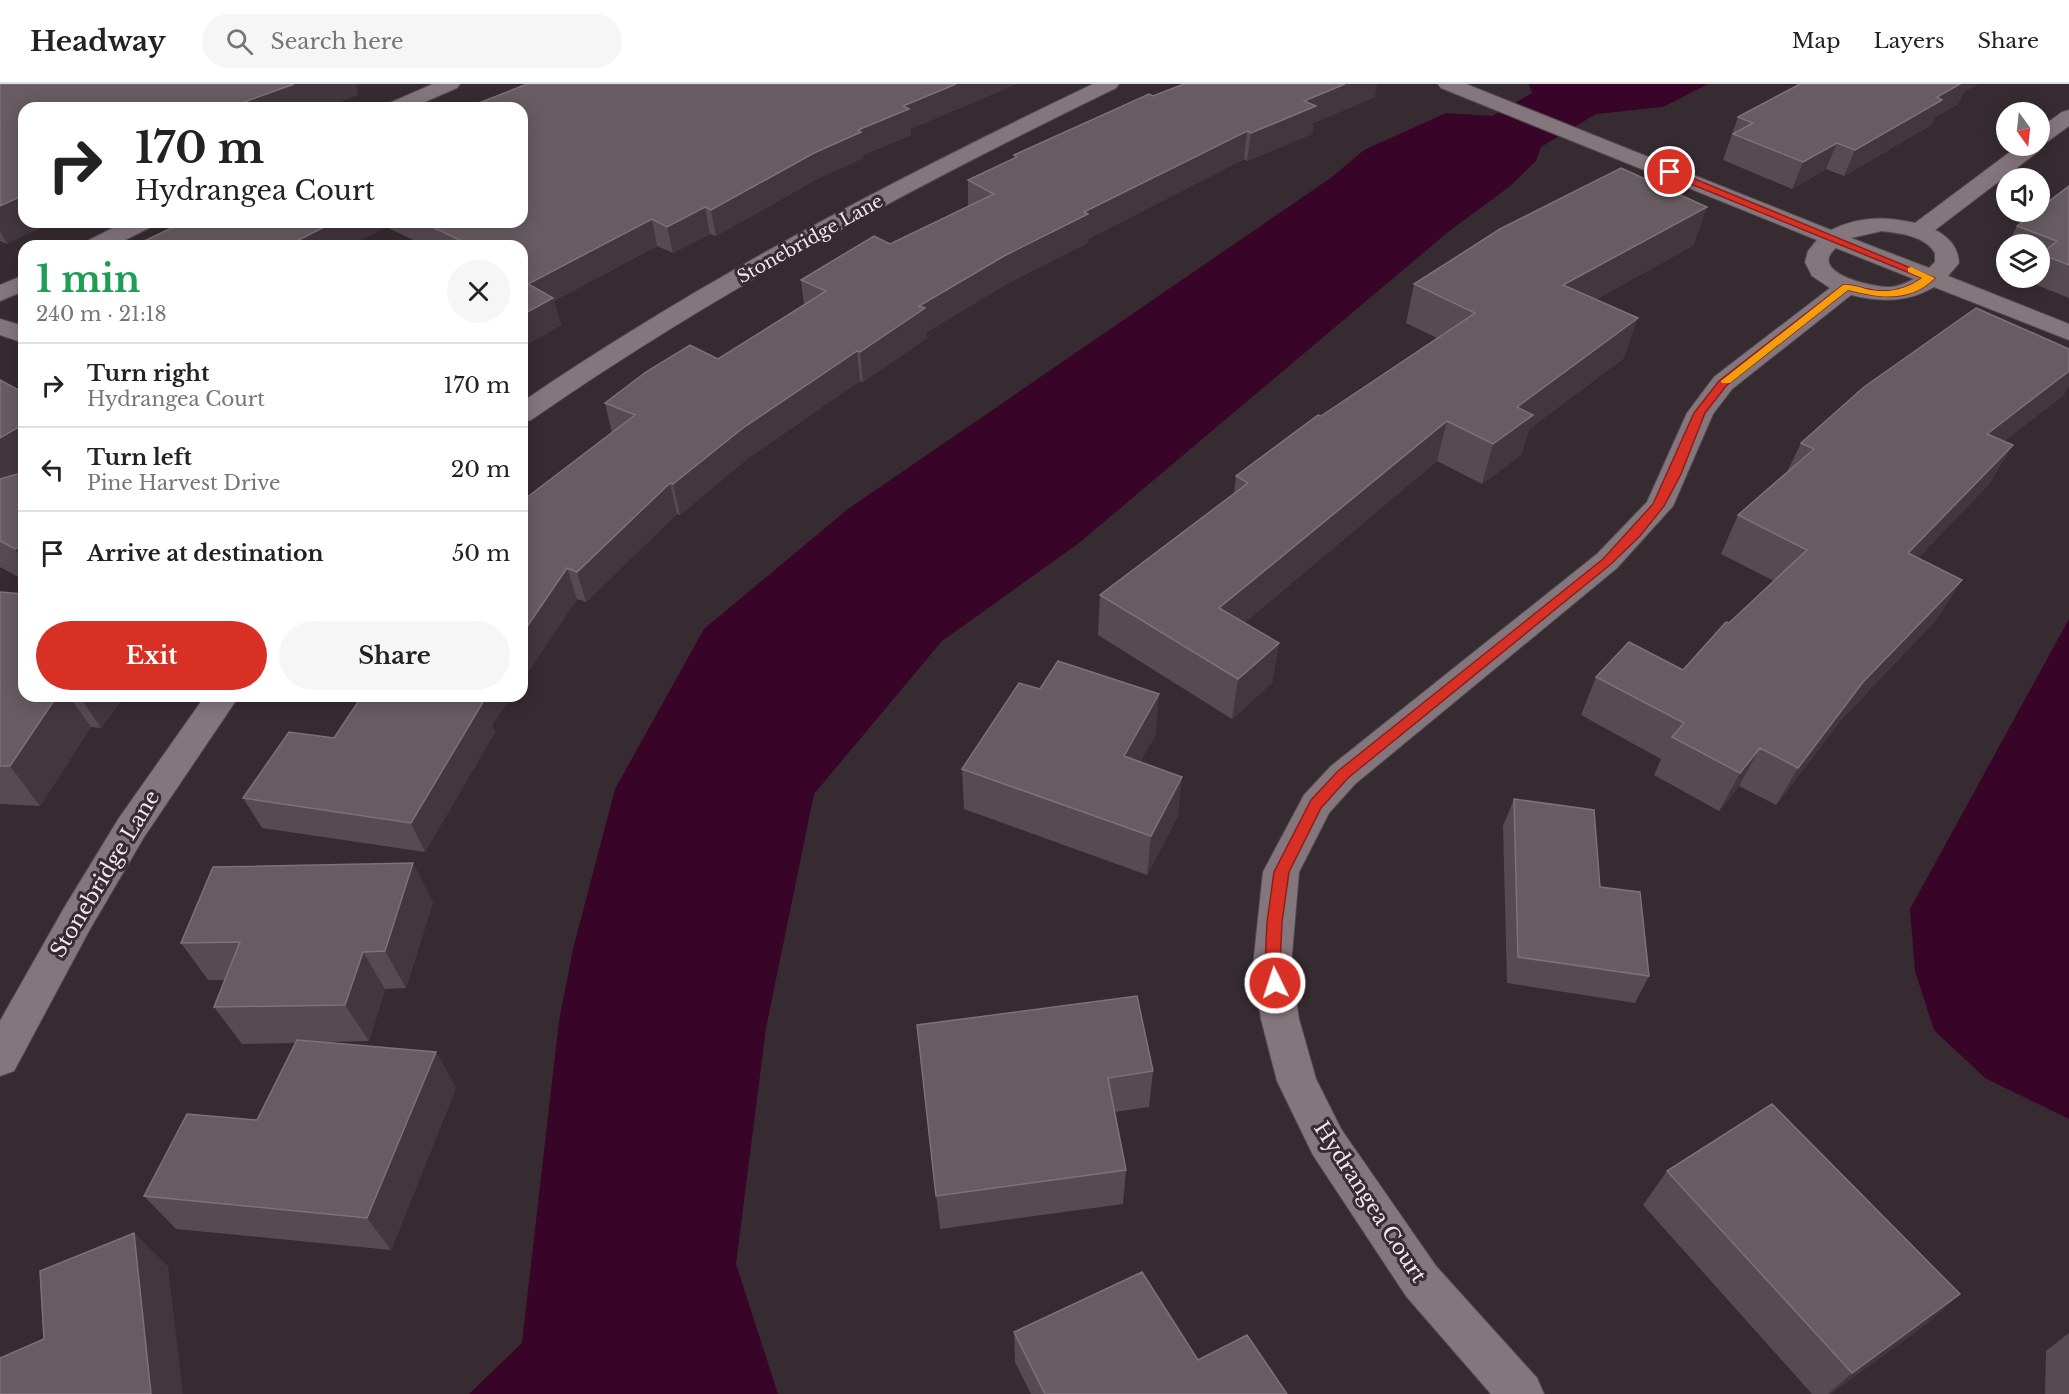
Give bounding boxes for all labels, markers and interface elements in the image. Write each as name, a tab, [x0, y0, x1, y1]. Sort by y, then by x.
search box	[202, 14, 622, 68]
text: Headway	[30, 24, 166, 59]
icon: search	[223, 25, 256, 58]
text: Search here	[271, 28, 404, 55]
text: Map	[1792, 28, 1841, 54]
text: Layers	[1874, 28, 1945, 54]
text: Share	[1978, 28, 2039, 54]
north arrow	[1996, 102, 2050, 156]
map controls	[1996, 102, 2050, 288]
text: 170 m	[135, 122, 264, 174]
icon: right	[36, 126, 114, 204]
pin	[1644, 146, 1695, 197]
icon: arrive	[1653, 155, 1686, 188]
button: sound	[1996, 168, 2050, 222]
text: Hydrangea Court	[135, 174, 375, 207]
street label: Stonebridge Lane	[733, 190, 887, 288]
button: layers	[1996, 234, 2050, 288]
text: 1 min	[36, 257, 140, 302]
button: close	[447, 260, 510, 323]
text: 240 m · 21:18	[36, 302, 167, 326]
text: Turn right	[87, 360, 209, 387]
icon: right	[36, 369, 69, 402]
text: 170 m	[444, 372, 510, 399]
text: Hydrangea Court	[87, 387, 265, 411]
text: Turn left	[87, 444, 192, 471]
icon: left	[36, 453, 69, 486]
text: 20 m	[451, 456, 510, 483]
text: Pine Harvest Drive	[87, 471, 280, 495]
icon: arrive	[36, 537, 69, 570]
text: Arrive at destination	[87, 540, 324, 567]
text: 50 m	[452, 540, 510, 567]
button: Exit	[36, 621, 267, 690]
button: Share	[279, 621, 510, 690]
street label: Stonebridge Lane	[45, 786, 165, 962]
position arrow	[1243, 951, 1307, 1015]
street label: Hydrangea Court	[1308, 1117, 1432, 1287]

